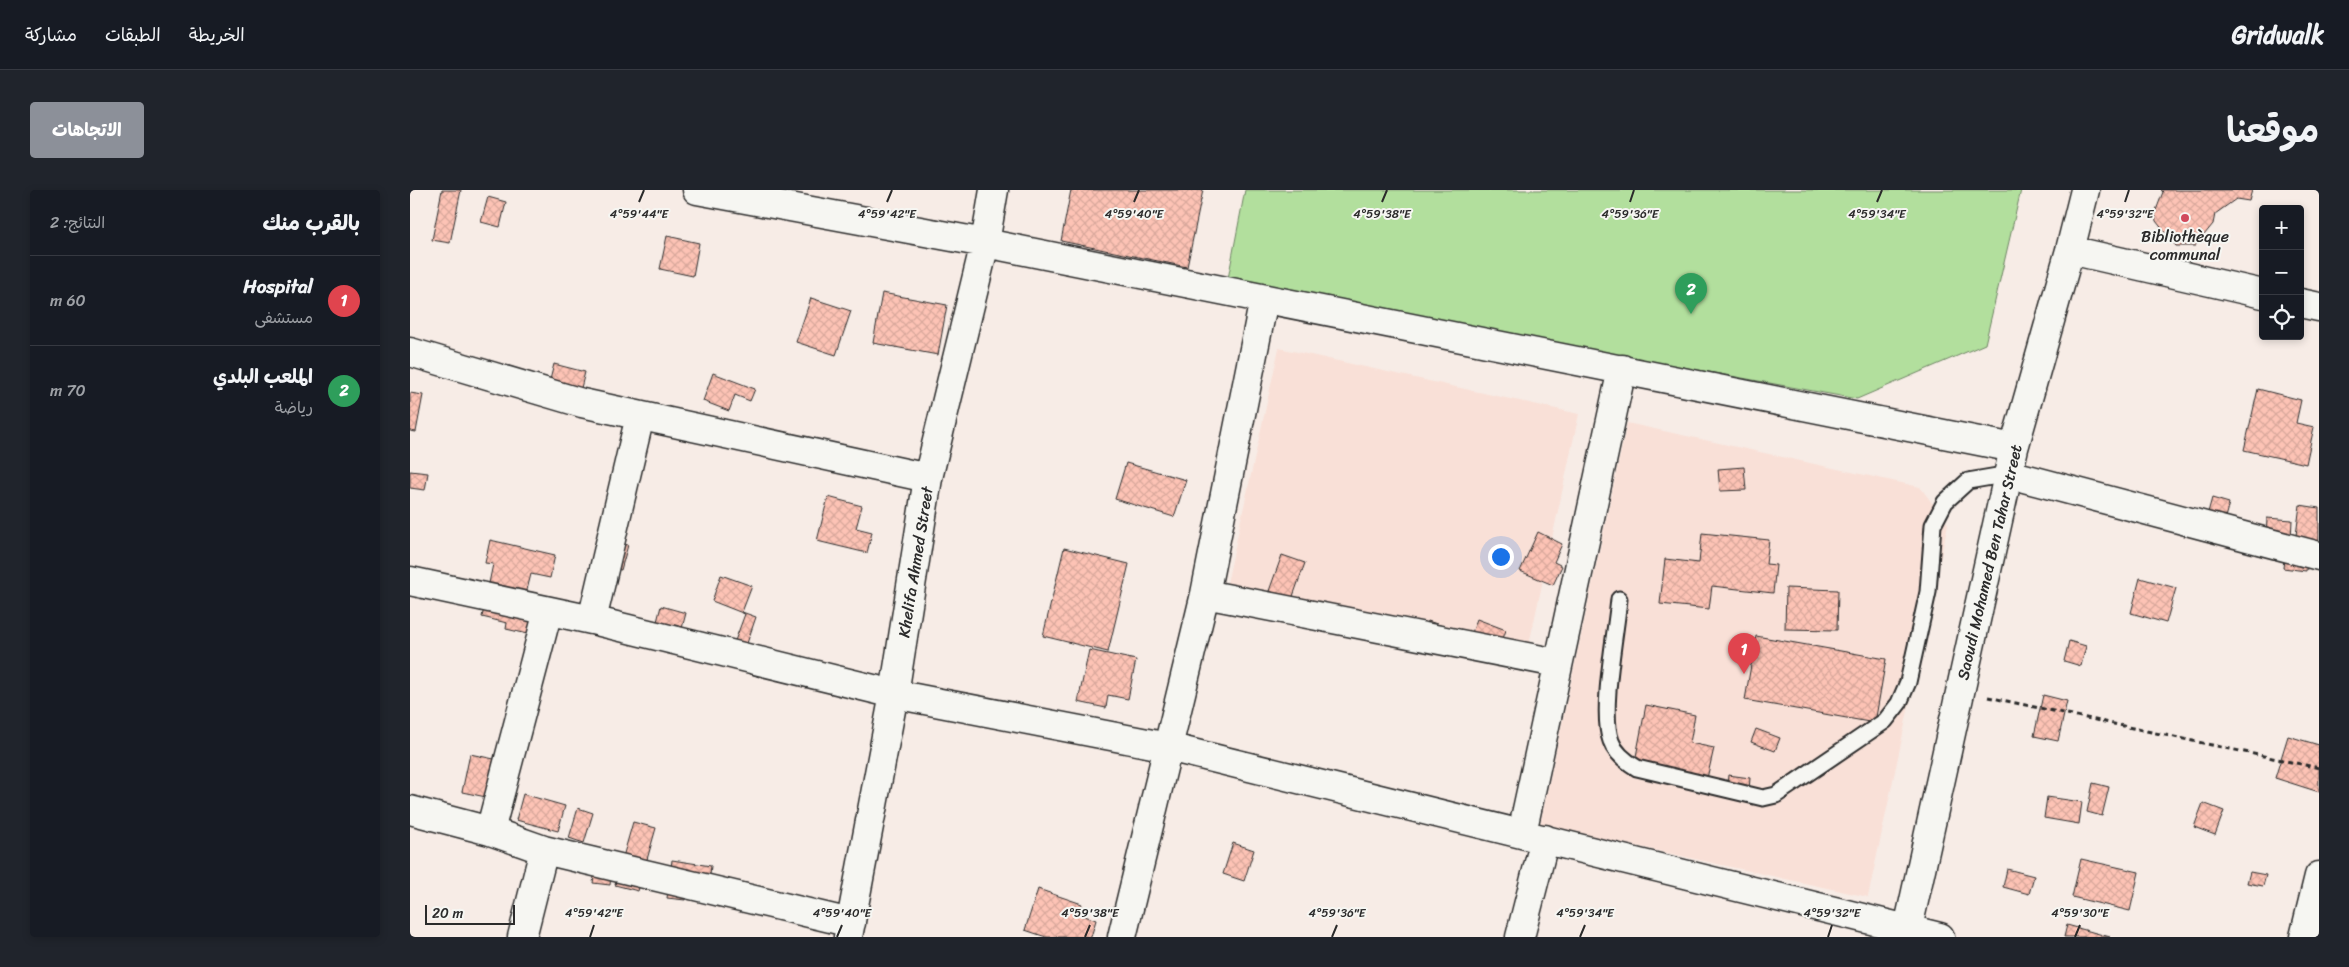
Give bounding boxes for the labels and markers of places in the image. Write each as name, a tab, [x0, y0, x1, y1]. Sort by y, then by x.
marker: Bibliothèque communal	[2179, 212, 2191, 224]
place label: Bibliothèque communal	[2141, 222, 2229, 269]
pin: 2	[1675, 273, 1707, 314]
pin: 1	[1728, 633, 1760, 674]

